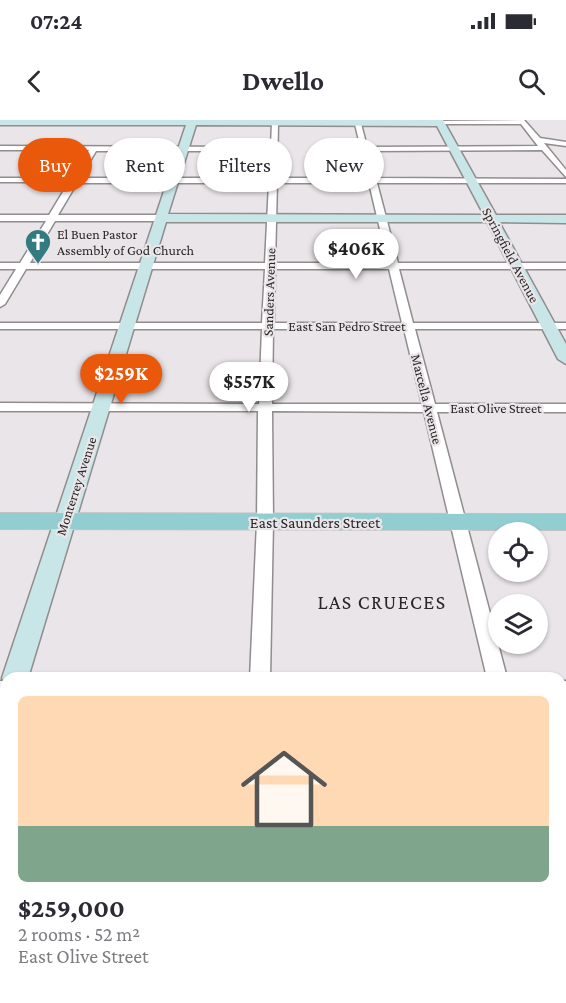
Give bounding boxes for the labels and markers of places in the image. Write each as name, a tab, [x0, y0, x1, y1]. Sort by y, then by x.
place label: El Buen Pastor Assembly of God Church	[57, 226, 194, 258]
church icon: El Buen Pastor Assembly of God Church	[23, 227, 53, 265]
pin: $406K	[314, 229, 398, 280]
pin: $259K	[79, 354, 163, 405]
pin: $557K	[207, 362, 291, 413]

